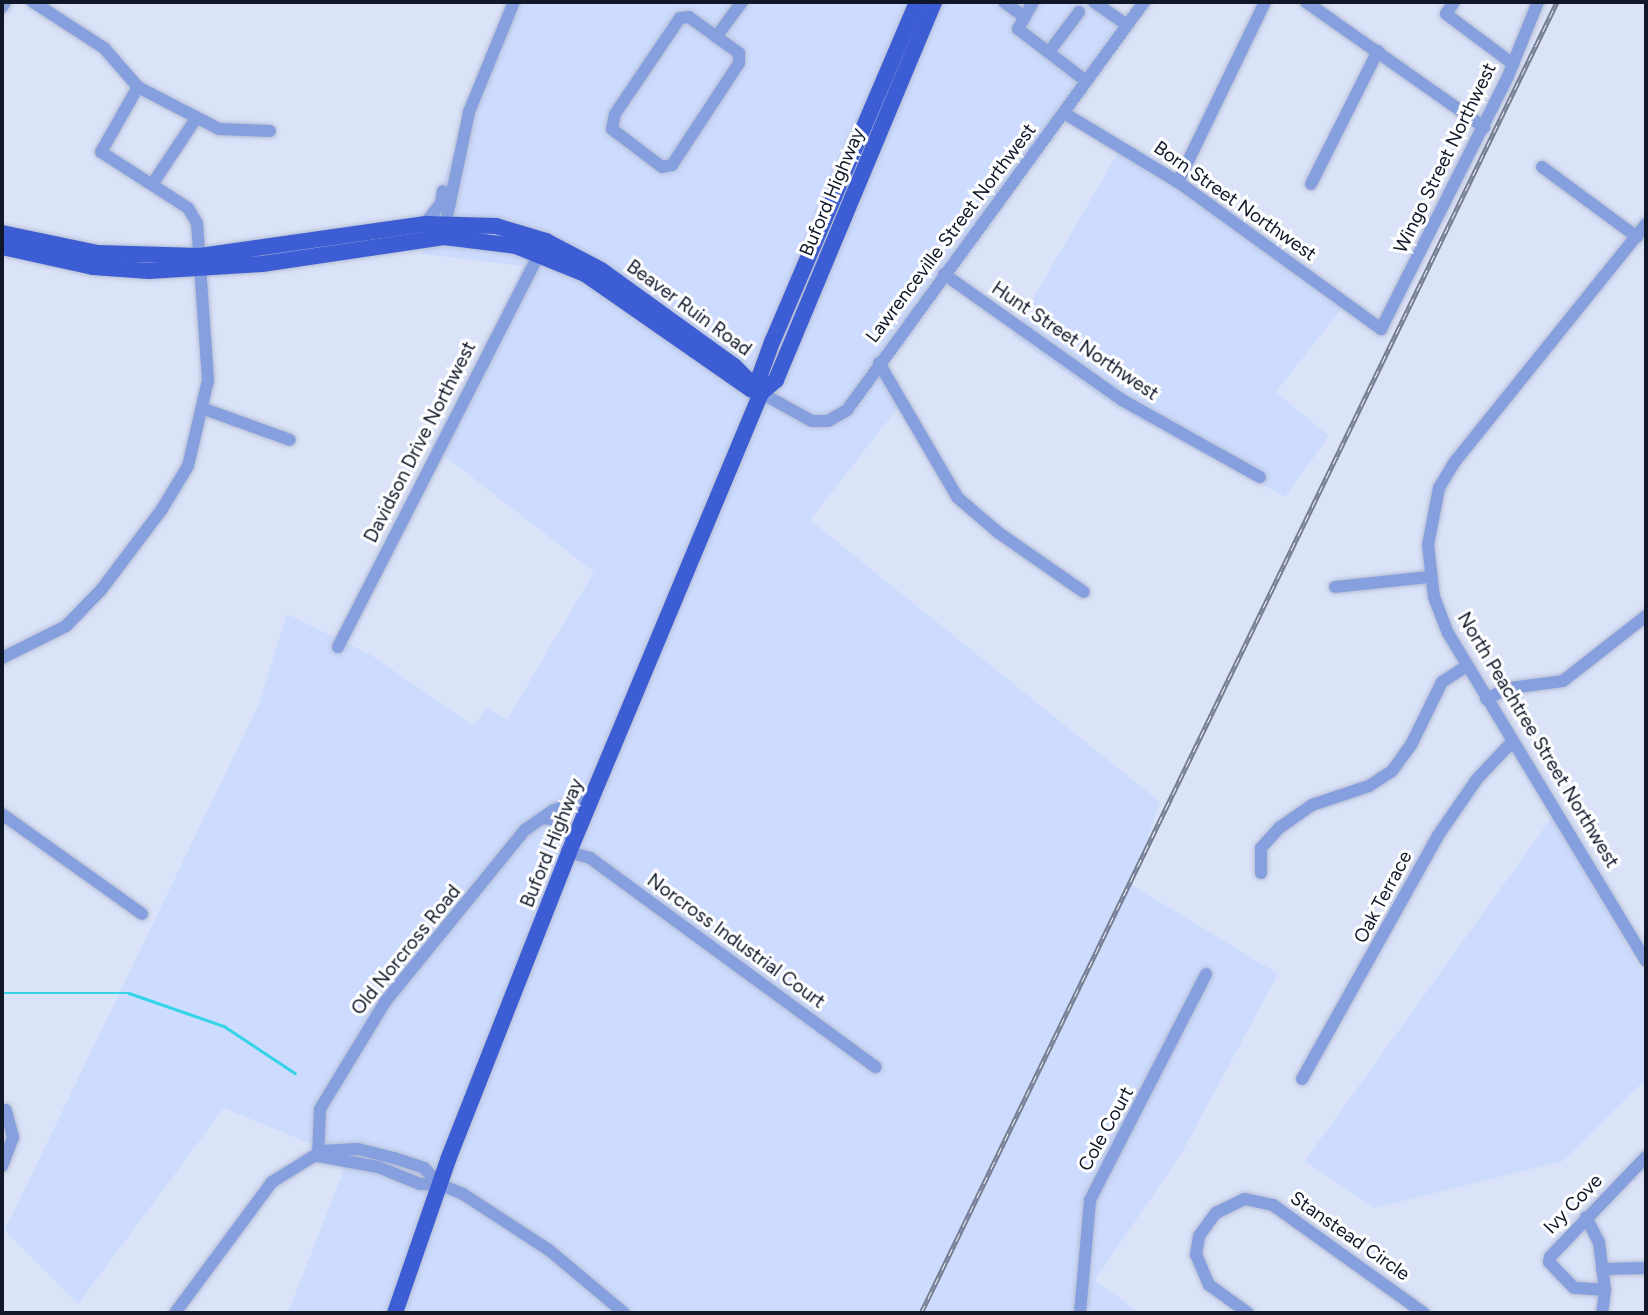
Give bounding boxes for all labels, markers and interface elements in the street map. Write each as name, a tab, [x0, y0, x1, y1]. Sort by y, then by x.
street label: Wingo Street Northwest	[1389, 59, 1501, 257]
street label: Lawrenceville Street Northwest	[861, 119, 1041, 347]
street label: Buford Highway	[795, 125, 869, 259]
street label: Born Street Northwest	[1149, 136, 1321, 266]
street label: Beaver Ruin Road	[622, 255, 756, 361]
street label: Hunt Street Northwest	[987, 277, 1163, 405]
street label: Davidson Drive Northwest	[359, 338, 481, 546]
street label: North Peachtree Street Northwest	[1452, 608, 1624, 872]
street label: Buford Highway	[516, 775, 588, 911]
street label: Oak Terrace	[1349, 847, 1417, 947]
street label: Norcross Industrial Court	[643, 869, 829, 1013]
street label: Old Norcross Road	[347, 880, 465, 1020]
street label: Cole Court	[1074, 1083, 1138, 1175]
street label: Ivy Cove	[1539, 1169, 1607, 1239]
street label: Stanstead Circle	[1286, 1186, 1414, 1286]

